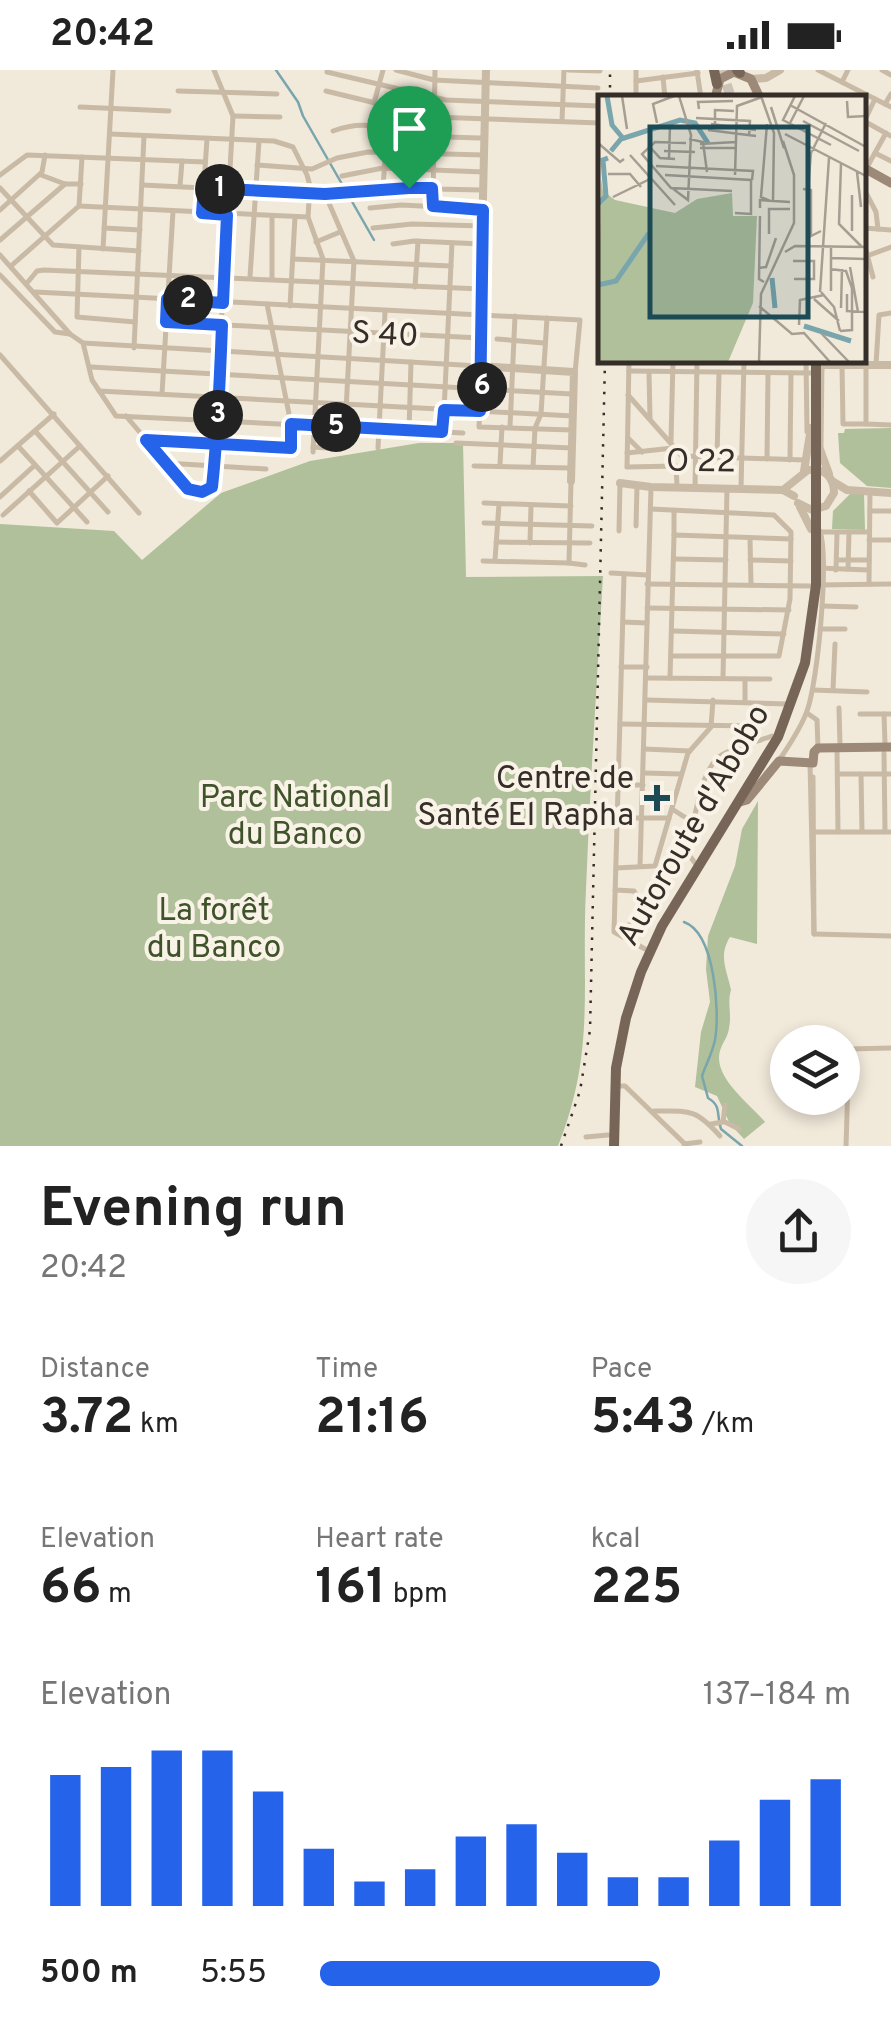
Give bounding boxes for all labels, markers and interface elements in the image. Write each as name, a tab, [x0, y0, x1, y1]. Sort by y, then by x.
text: 20:42	[50, 11, 155, 60]
pin	[367, 86, 452, 189]
inset map	[598, 95, 866, 362]
icon: arrive	[382, 101, 437, 156]
pin: 1	[195, 164, 245, 214]
text: 1	[214, 171, 226, 207]
pin: 2	[163, 275, 213, 325]
text: 2	[179, 282, 197, 318]
street label: S 40	[350, 314, 420, 358]
pin: 6	[457, 362, 507, 412]
text: 6	[473, 369, 491, 405]
pin: 3	[193, 390, 243, 440]
text: 3	[210, 397, 226, 433]
pin: 5	[311, 402, 361, 452]
text: 5	[327, 409, 345, 445]
street label: O 22	[666, 442, 736, 484]
street label: Autoroute d'Abobo	[610, 698, 780, 954]
place label: Centre de Santé El Rapha	[417, 760, 634, 837]
park label: Parc National du Banco	[200, 779, 390, 856]
marker: Centre de Santé El Rapha	[644, 785, 670, 811]
park label: La forêt du Banco	[147, 892, 281, 969]
map controls	[770, 1025, 860, 1115]
button: layers	[770, 1025, 860, 1115]
text: Evening run	[40, 1176, 347, 1246]
button: share	[746, 1179, 851, 1284]
text: 20:42	[40, 1249, 127, 1289]
text: Distance	[40, 1352, 150, 1388]
text: Time	[315, 1352, 378, 1388]
text: Pace	[591, 1352, 652, 1388]
text: 3.72	[40, 1388, 133, 1451]
text: 21:16	[315, 1388, 429, 1451]
text: 5:43	[591, 1388, 695, 1451]
text: km	[133, 1407, 179, 1443]
text: /km	[695, 1407, 754, 1443]
text: Elevation	[40, 1522, 155, 1558]
text: Heart rate	[315, 1522, 443, 1558]
text: kcal	[591, 1522, 640, 1558]
text: 66	[40, 1558, 101, 1621]
text: 161	[315, 1558, 386, 1621]
text: 225	[591, 1558, 682, 1621]
text: m	[101, 1577, 132, 1613]
text: bpm	[386, 1577, 448, 1613]
text: Elevation	[40, 1676, 172, 1716]
text: 137–184 m	[703, 1676, 851, 1716]
text: 500 m	[40, 1954, 138, 1994]
text: 5:55	[200, 1954, 267, 1994]

